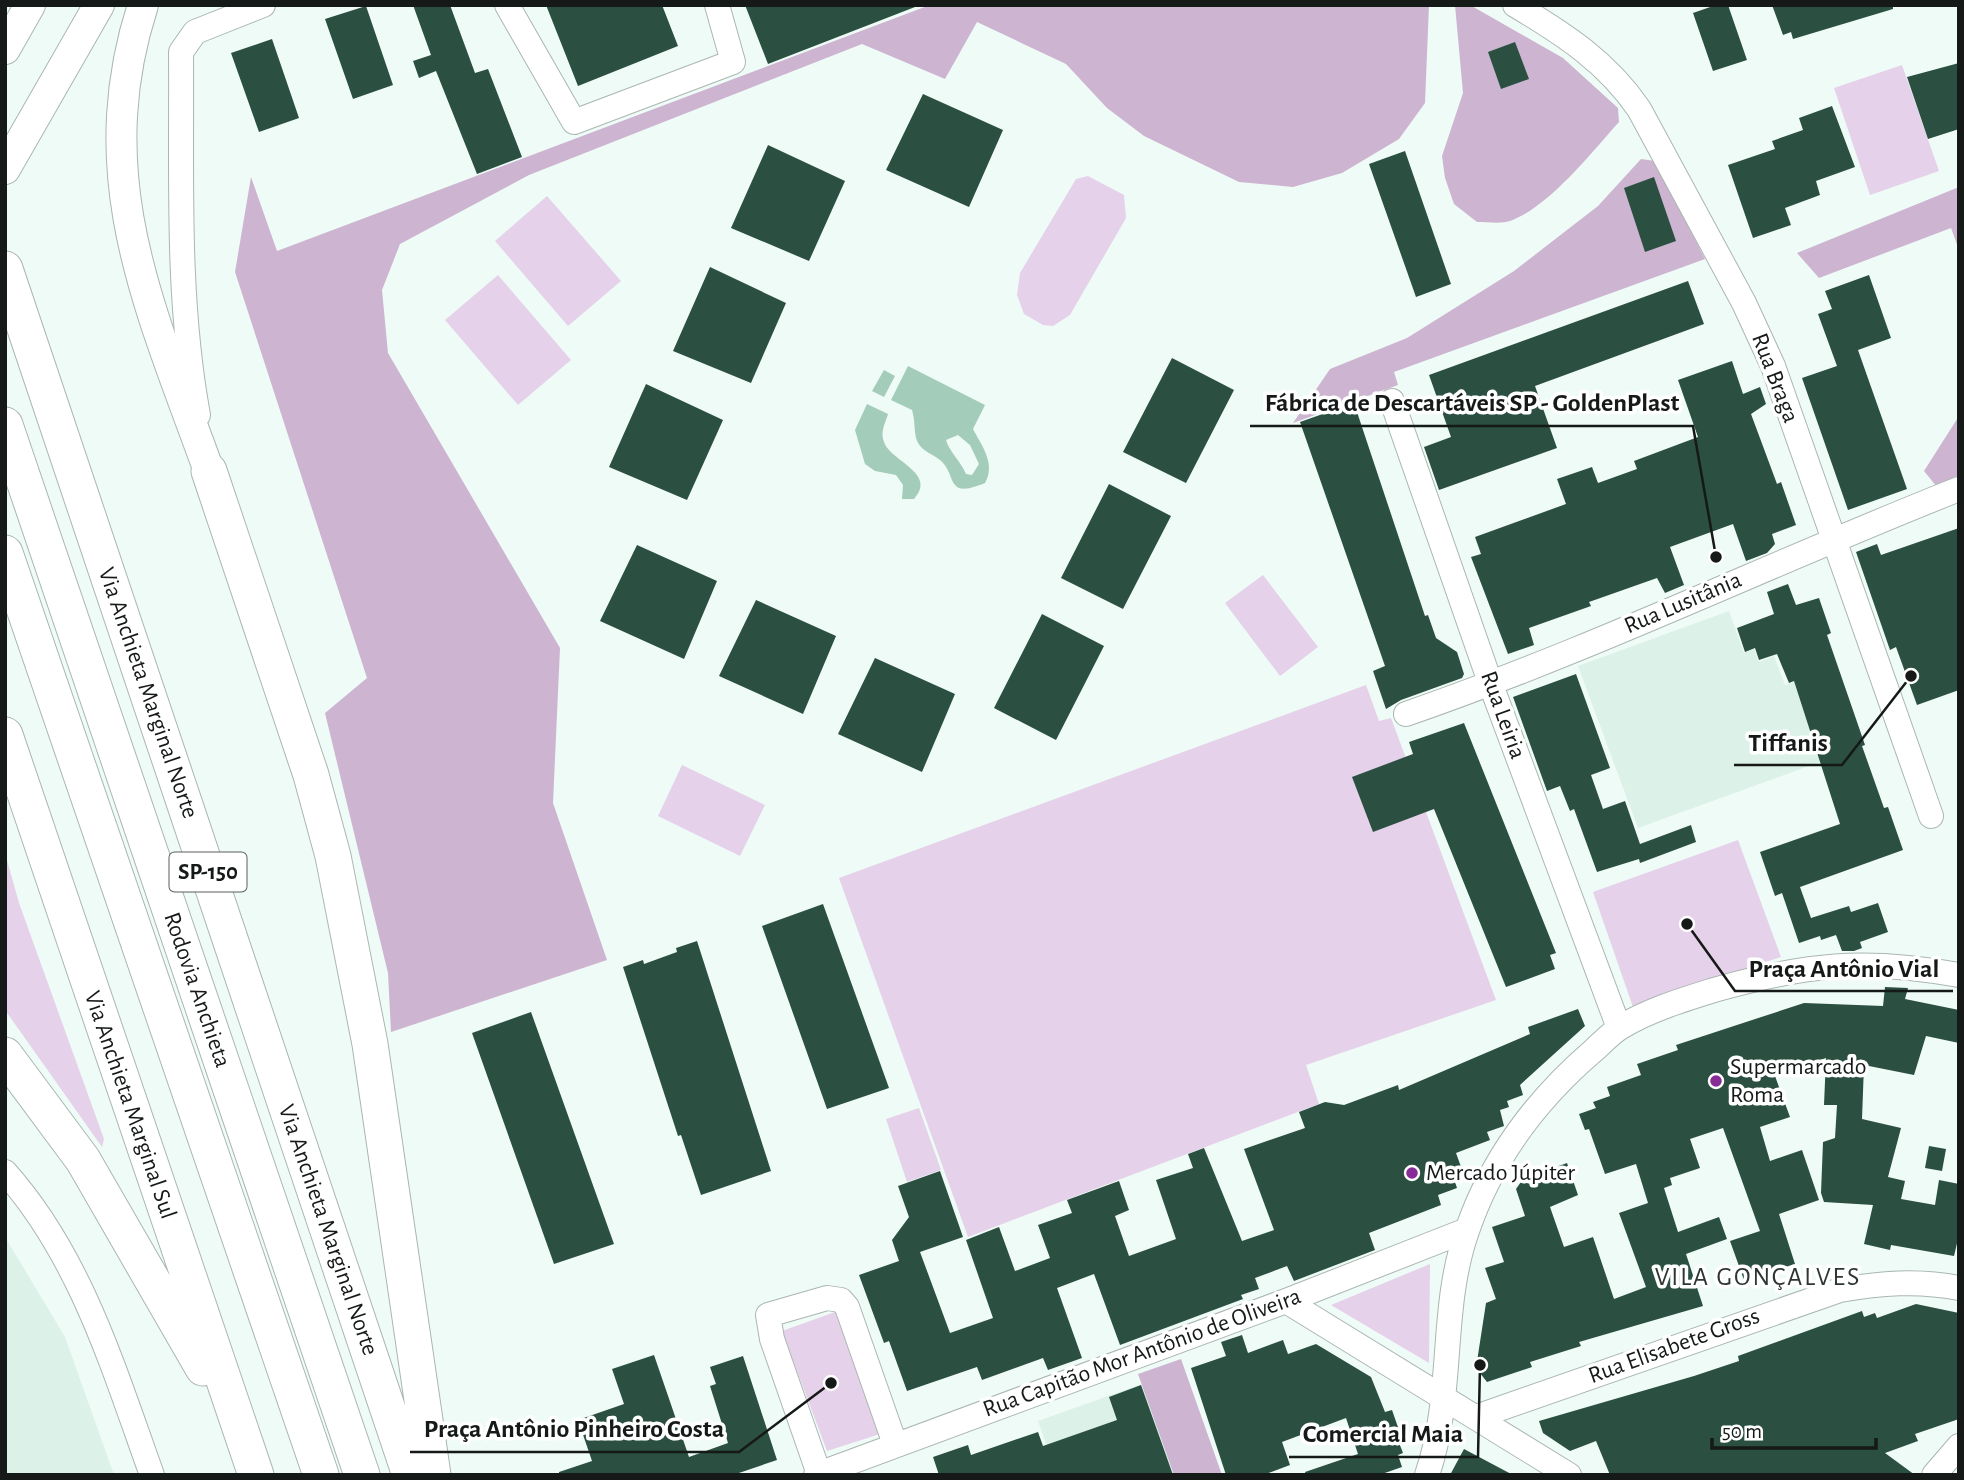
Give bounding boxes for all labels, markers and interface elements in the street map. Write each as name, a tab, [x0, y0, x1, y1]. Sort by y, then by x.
street label: Rua Braga	[1747, 330, 1803, 426]
callout: Fábrica de Descartáveis SP - GoldenPlast	[1250, 379, 1693, 426]
text: Fábrica de Descartáveis SP - GoldenPlast	[1265, 390, 1680, 416]
street label: Via Anchieta Marginal Norte	[94, 565, 202, 821]
street label: Rua Lusitânia	[1621, 568, 1745, 638]
street label: Rua Leiria	[1476, 668, 1530, 762]
callout: Tiffanis	[1734, 718, 1842, 765]
text: Tiffanis	[1748, 730, 1828, 756]
road number: SP-150	[170, 852, 246, 892]
street label: Rodovia Anchieta	[159, 909, 235, 1071]
callout: Praça Antônio Vial	[1735, 944, 1953, 991]
text: Praça Antônio Vial	[1749, 956, 1939, 982]
street label: Via Anchieta Marginal Sul	[80, 988, 180, 1222]
place label: Supermarcado Roma	[1730, 1055, 1867, 1107]
marker: Supermarcado Roma	[1708, 1073, 1724, 1089]
street label: Via Anchieta Marginal Norte	[274, 1102, 382, 1358]
place label: Mercado Júpiter	[1426, 1161, 1575, 1185]
marker: Mercado Júpiter	[1404, 1165, 1420, 1181]
district label: VILA GONÇALVES	[1655, 1264, 1861, 1290]
street label: Rua Capitão Mor Antônio de Oliveira	[980, 1284, 1304, 1422]
street label: Rua Elisabete Gross	[1585, 1304, 1763, 1388]
callout: Praça Antônio Pinheiro Costa	[410, 1405, 739, 1452]
scale bar	[1712, 1406, 1876, 1450]
callout: Comercial Maia	[1289, 1410, 1478, 1457]
text: Praça Antônio Pinheiro Costa	[424, 1416, 724, 1442]
text: Comercial Maia	[1303, 1421, 1463, 1447]
text: 50 m	[1722, 1421, 1762, 1442]

